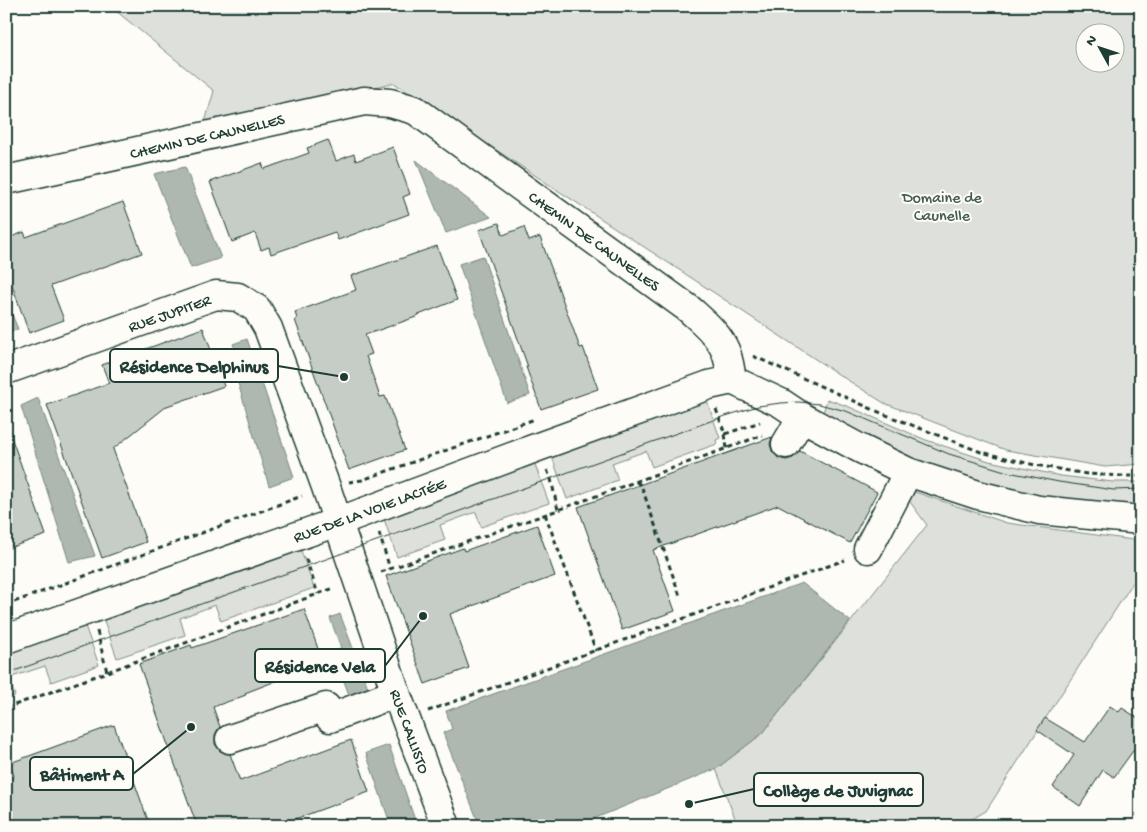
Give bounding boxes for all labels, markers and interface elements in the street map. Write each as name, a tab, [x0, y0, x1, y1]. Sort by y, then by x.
north arrow	[1074, 22, 1124, 72]
text: N	[1083, 32, 1101, 50]
street label: CHEMIN DE CAUNELLES	[129, 111, 287, 165]
street label: CHEMIN DE CAUNELLES	[523, 189, 663, 297]
park label: Domaine de Caunelle	[901, 190, 983, 227]
street label: RUE JUPITER	[126, 292, 215, 338]
callout: Résidence Delphinus	[110, 349, 278, 382]
text: Résidence Delphinus	[119, 358, 270, 379]
street label: RUE DE LA VOIE LACTÉE	[291, 476, 450, 549]
callout: Résidence Vela	[255, 649, 385, 682]
text: Résidence Vela	[264, 658, 376, 679]
street label: RUE CALLISTO	[384, 687, 432, 777]
callout: Bâtiment A	[30, 757, 133, 790]
text: Bâtiment A	[39, 766, 125, 787]
callout: Collège de Juvignac	[754, 773, 923, 806]
text: Collège de Juvignac	[763, 782, 913, 803]

